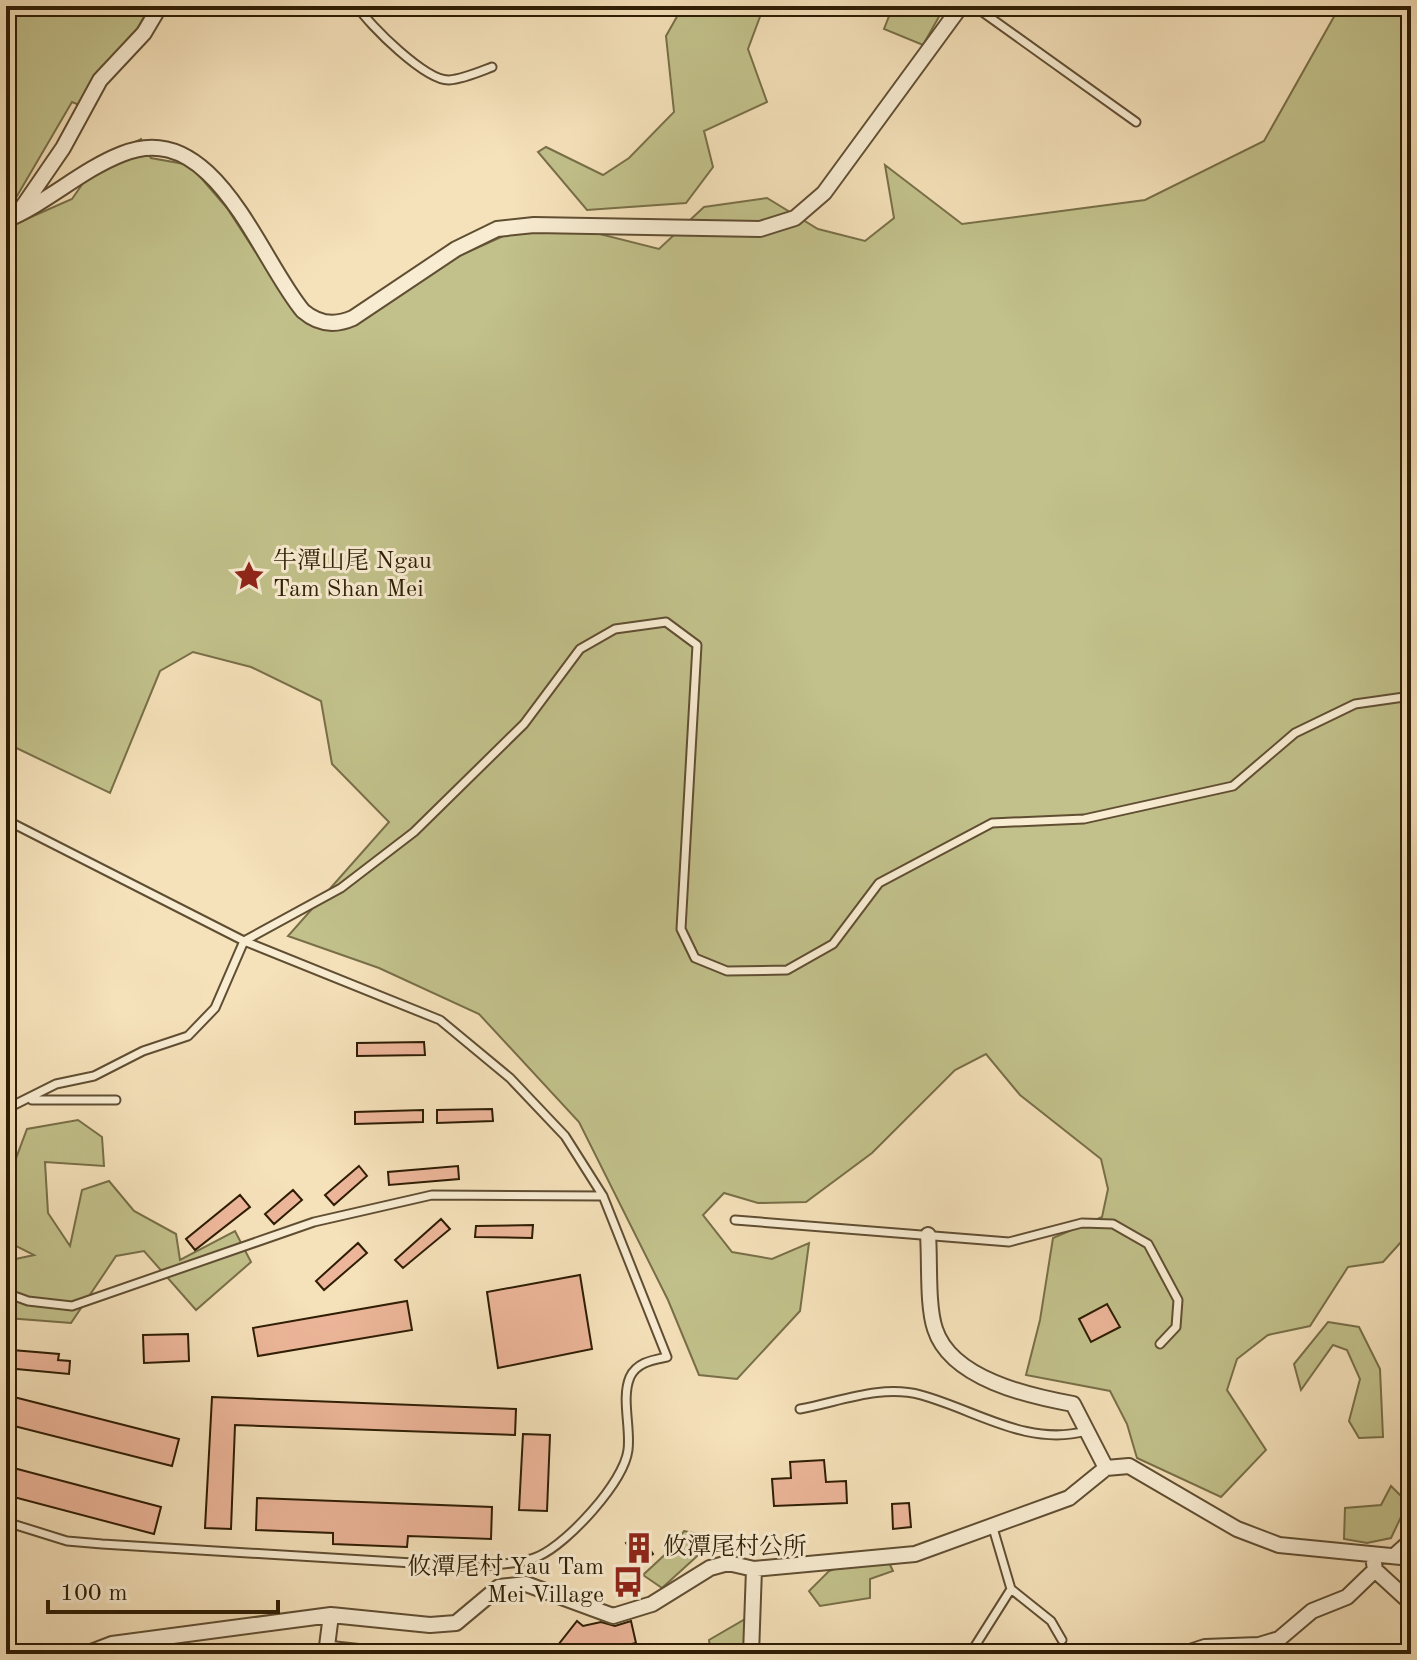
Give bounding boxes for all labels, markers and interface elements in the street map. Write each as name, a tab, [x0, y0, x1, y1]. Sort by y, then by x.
place label: 牛潭山尾 Ngau Tam Shan Mei	[273, 547, 432, 602]
place icon: 牛潭山尾 Ngau Tam Shan Mei	[232, 559, 266, 593]
building icon: 攸潭尾村公所	[622, 1531, 656, 1565]
place label: 攸潭尾村公所	[663, 1533, 807, 1560]
place label: 攸潭尾村 Yau Tam Mei Village	[407, 1553, 604, 1608]
scale bar	[48, 1564, 278, 1614]
bus stop icon: 攸潭尾村 Yau Tam Mei Village	[611, 1565, 645, 1599]
text: 100 m	[60, 1582, 128, 1606]

